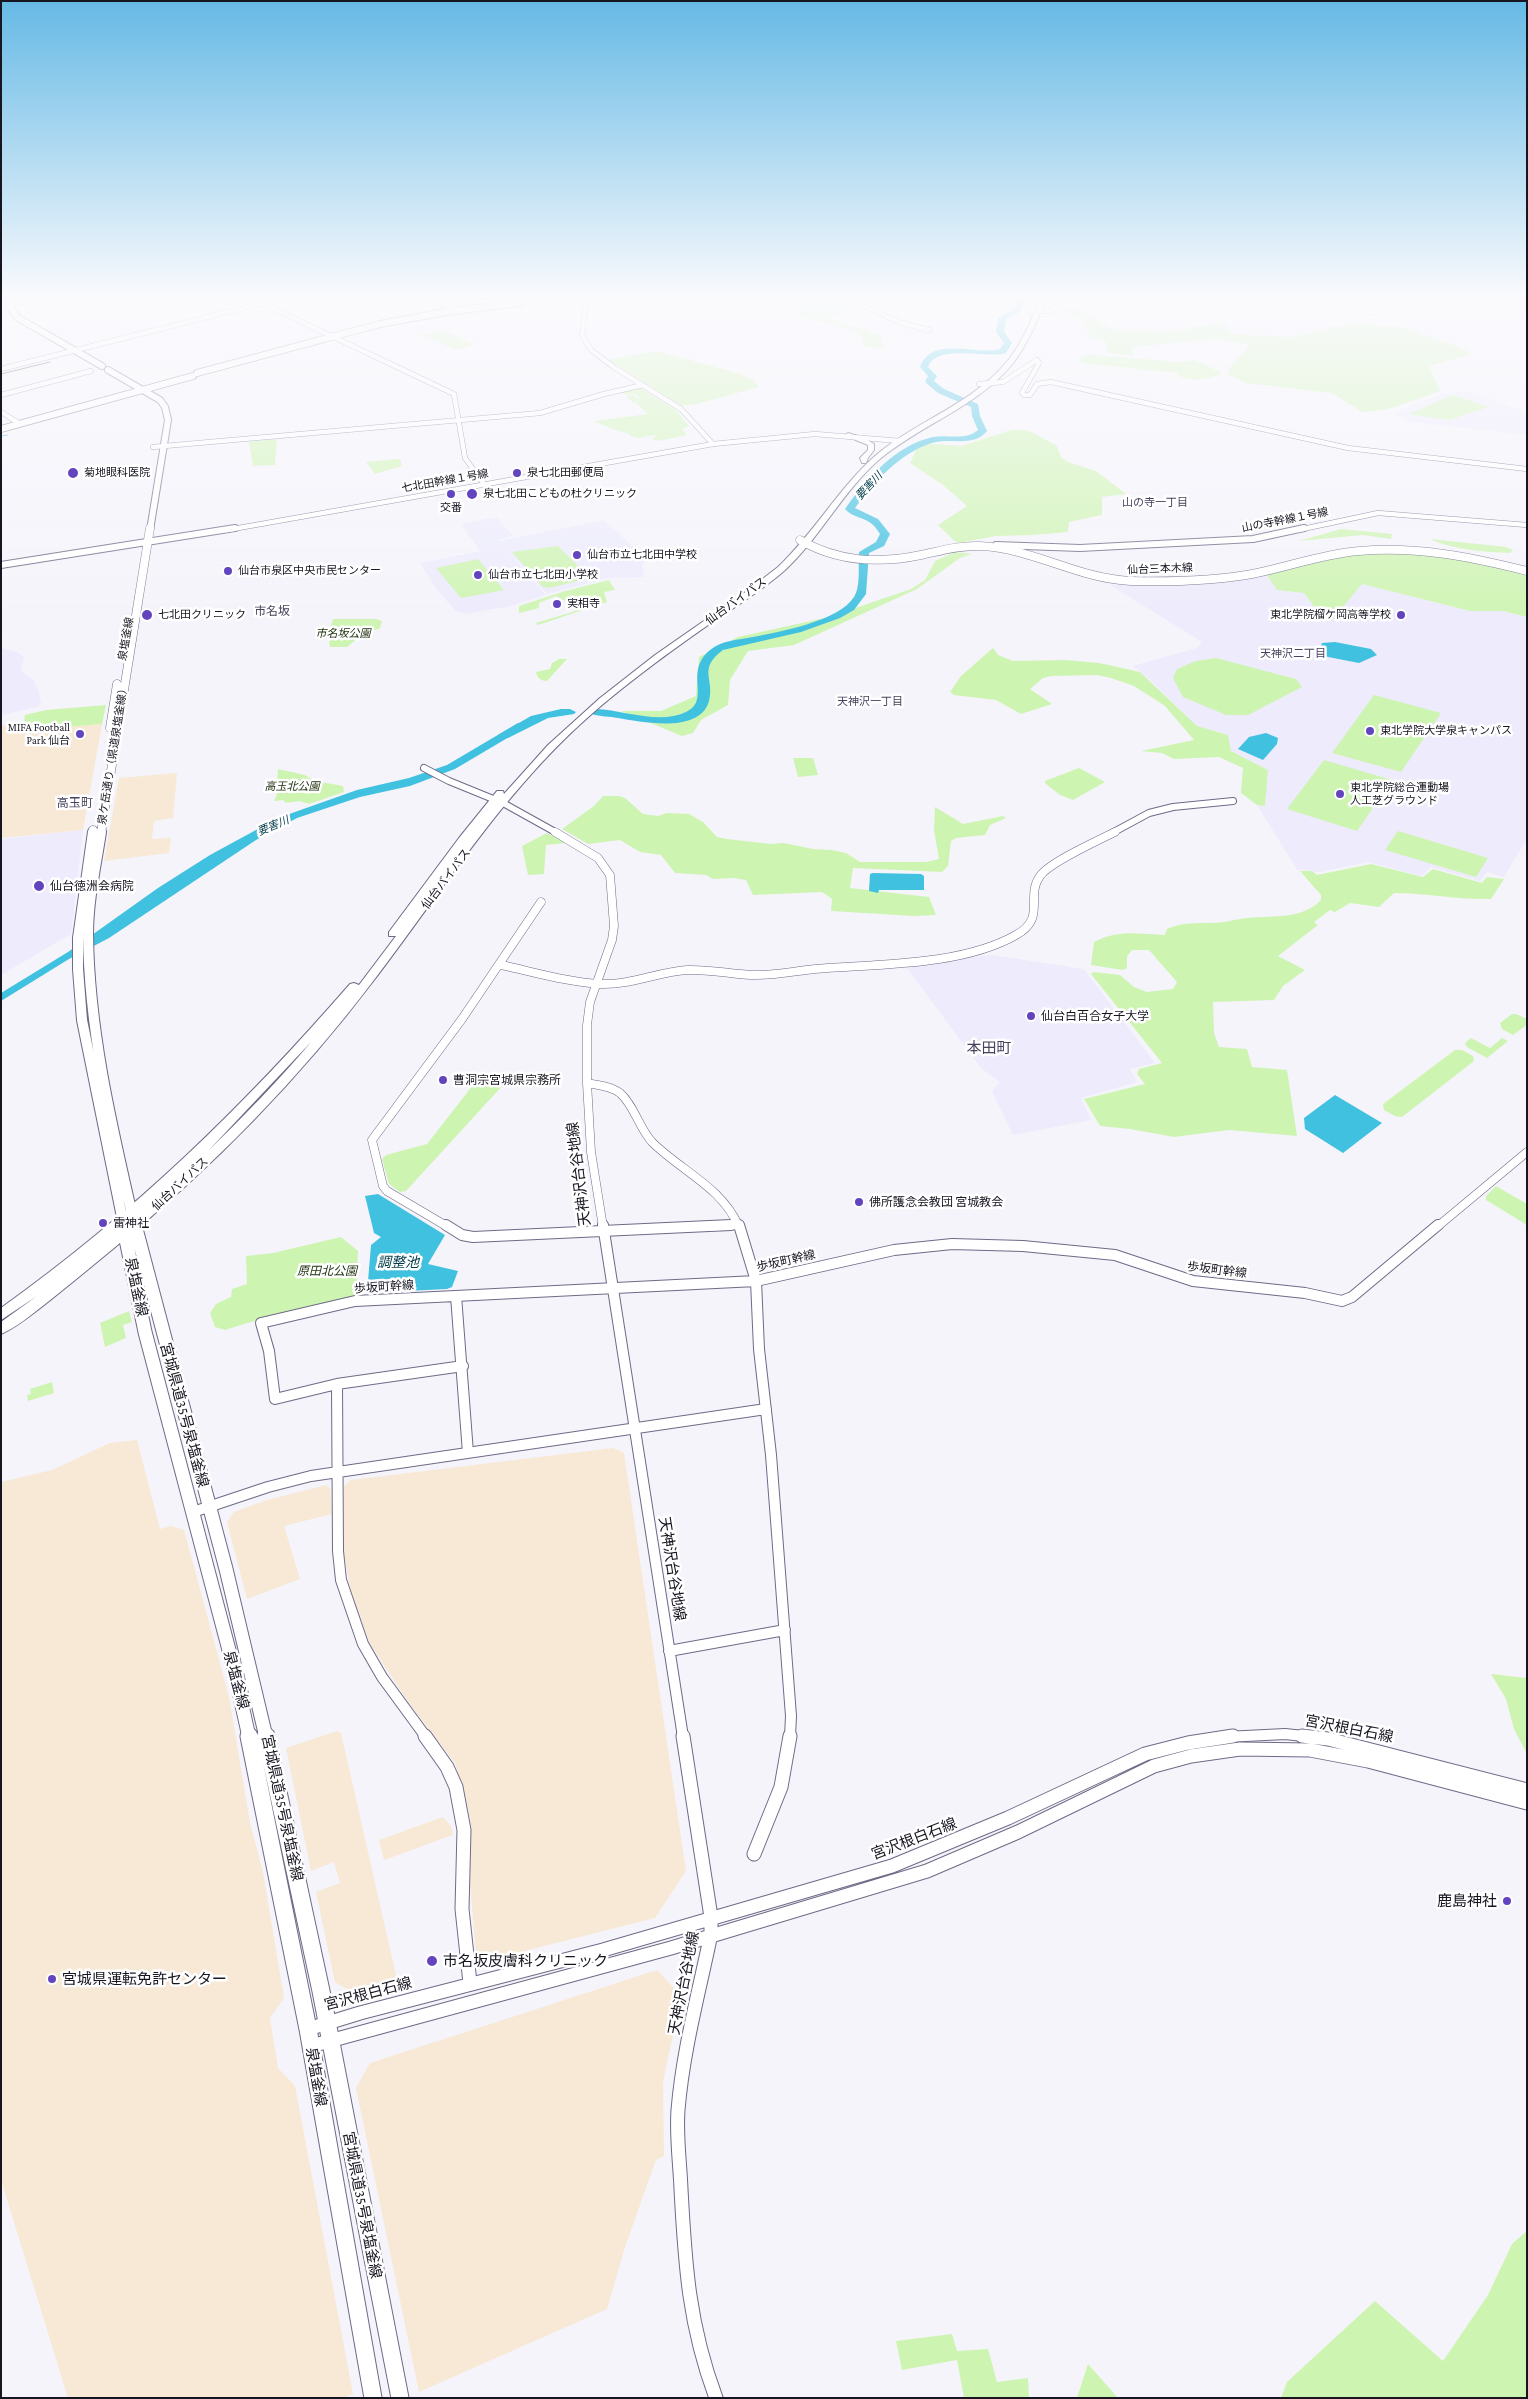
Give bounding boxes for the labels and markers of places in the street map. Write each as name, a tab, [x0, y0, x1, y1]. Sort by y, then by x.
marker: 菊地眼科医院	[66, 466, 80, 480]
place label: 菊地眼科医院	[84, 466, 150, 480]
place label: 泉七北田郵便局	[527, 466, 604, 480]
marker: 泉七北田郵便局	[511, 467, 523, 479]
marker: 泉七北田こどもの杜クリニック	[465, 487, 479, 501]
place label: 泉七北田こどもの杜クリニック	[483, 487, 637, 501]
marker: 交番	[445, 488, 457, 500]
place label: 交番	[440, 501, 462, 515]
place label: 仙台市立七北田中学校	[587, 548, 697, 562]
marker: 仙台市立七北田中学校	[571, 549, 583, 561]
place label: 仙台市泉区中央市民センター	[238, 564, 381, 578]
marker: 仙台市泉区中央市民センター	[222, 565, 234, 577]
place label: 仙台市立七北田小学校	[488, 568, 598, 582]
marker: 仙台市立七北田小学校	[472, 569, 484, 581]
place label: 実相寺	[567, 597, 600, 611]
marker: 実相寺	[551, 598, 563, 610]
marker: 七北田クリニック	[140, 608, 154, 622]
place label: 七北田クリニック	[158, 608, 246, 622]
place label: 東北学院榴ケ岡高等学校	[1270, 608, 1391, 622]
marker: 東北学院榴ケ岡高等学校	[1395, 609, 1407, 621]
place label: MIFA Football Park 仙台	[8, 721, 70, 747]
place label: 東北学院大学泉キャンパス	[1380, 724, 1512, 738]
marker: 東北学院大学泉キャンパス	[1364, 725, 1376, 737]
marker: MIFA Football Park 仙台	[74, 728, 86, 740]
place label: 東北学院総合運動場 人工芝グラウンド	[1350, 781, 1449, 807]
marker: 東北学院総合運動場 人工芝グラウンド	[1334, 788, 1346, 800]
marker: 仙台徳洲会病院	[32, 879, 46, 893]
place label: 仙台徳洲会病院	[50, 879, 134, 893]
place label: 仙台白百合女子大学	[1041, 1009, 1149, 1023]
marker: 仙台白百合女子大学	[1025, 1010, 1037, 1022]
place label: 曹洞宗宮城県宗務所	[453, 1073, 561, 1087]
marker: 曹洞宗宮城県宗務所	[437, 1074, 449, 1086]
place label: 佛所護念会教団 宮城教会	[869, 1195, 1003, 1209]
marker: 佛所護念会教団 宮城教会	[853, 1196, 865, 1208]
place label: 雷神社	[113, 1216, 149, 1230]
marker: 雷神社	[97, 1217, 109, 1229]
place label: 鹿島神社	[1437, 1892, 1497, 1910]
marker: 鹿島神社	[1501, 1895, 1513, 1907]
place label: 市名坂皮膚科クリニック	[443, 1952, 608, 1970]
marker: 市名坂皮膚科クリニック	[425, 1954, 439, 1968]
place label: 宮城県運転免許センター	[62, 1970, 227, 1988]
marker: 宮城県運転免許センター	[46, 1973, 58, 1985]

